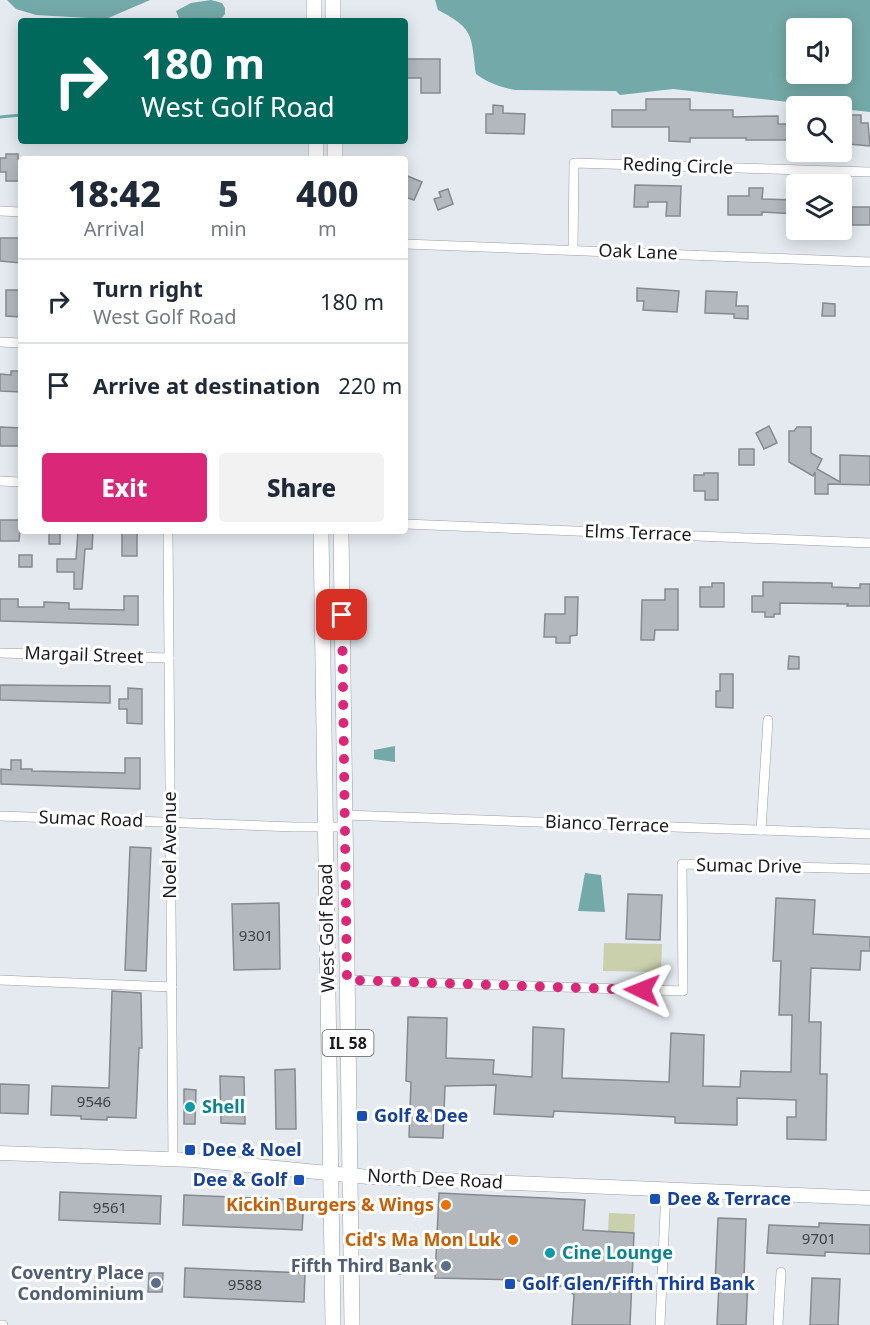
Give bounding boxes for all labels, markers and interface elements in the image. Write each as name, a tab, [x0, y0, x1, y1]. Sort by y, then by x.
map controls	[786, 18, 852, 240]
button: sound	[786, 18, 852, 84]
text: 180 m	[141, 34, 265, 91]
icon: right	[42, 42, 120, 120]
text: West Golf Road	[141, 88, 335, 125]
button: search	[786, 96, 852, 162]
street label: Reding Circle	[622, 151, 734, 179]
text: 18:42	[67, 169, 161, 218]
text: 5	[218, 169, 239, 218]
text: 400	[296, 169, 359, 218]
button: layers	[786, 174, 852, 240]
text: Arrival	[84, 215, 145, 242]
text: min	[210, 215, 247, 242]
text: m	[318, 215, 337, 242]
street label: Oak Lane	[598, 238, 678, 264]
text: Turn right	[93, 273, 203, 303]
icon: right	[42, 285, 75, 318]
text: 180 m	[320, 286, 384, 316]
text: West Golf Road	[93, 303, 236, 330]
icon: arrive	[42, 369, 75, 402]
text: Arrive at destination	[93, 370, 320, 400]
text: 220 m	[338, 370, 402, 400]
button: Exit	[42, 453, 207, 522]
button: Share	[219, 453, 384, 522]
street label: Elms Terrace	[584, 518, 692, 546]
pin	[316, 589, 367, 640]
icon: arrive	[325, 598, 358, 631]
street label: Margail Street	[24, 640, 144, 668]
street label: Noel Avenue	[157, 791, 181, 899]
street label: Sumac Road	[38, 804, 144, 832]
street label: Bianco Terrace	[545, 809, 669, 837]
street label: Sumac Drive	[696, 852, 802, 878]
street label: West Golf Road	[313, 863, 339, 993]
house number: 9301	[239, 925, 273, 945]
position arrow	[610, 958, 674, 1022]
road number: IL 58	[322, 1030, 374, 1056]
house number: 9546	[77, 1091, 111, 1111]
place label: Shell	[202, 1094, 245, 1118]
marker: Shell	[183, 1100, 197, 1114]
place label: Golf & Dee	[374, 1103, 468, 1127]
marker: Golf & Dee	[355, 1109, 369, 1123]
place label: Dee & Noel	[202, 1137, 302, 1161]
marker: Dee & Noel	[183, 1143, 197, 1157]
street label: North Dee Road	[367, 1162, 503, 1194]
place label: Dee & Golf	[193, 1167, 288, 1191]
marker: Dee & Golf	[292, 1173, 306, 1187]
place label: Dee & Terrace	[667, 1186, 791, 1210]
place label: Kickin Burgers & Wings	[226, 1192, 434, 1216]
marker: Dee & Terrace	[648, 1192, 662, 1206]
house number: 9561	[93, 1197, 127, 1217]
marker: Kickin Burgers & Wings	[439, 1198, 453, 1212]
place label: Cid's Ma Mon Luk	[345, 1227, 502, 1251]
house number: 9701	[802, 1228, 836, 1248]
marker: Cid's Ma Mon Luk	[506, 1233, 520, 1247]
place label: Cine Lounge	[562, 1240, 673, 1264]
marker: Cine Lounge	[543, 1246, 557, 1260]
place label: Fifth Third Bank	[291, 1253, 435, 1277]
marker: Fifth Third Bank	[439, 1259, 453, 1273]
place label: Coventry Place Condominium	[11, 1260, 144, 1305]
place label: Golf Glen/Fifth Third Bank	[522, 1271, 756, 1295]
house number: 9588	[228, 1274, 262, 1294]
marker: Coventry Place Condominium	[149, 1276, 163, 1290]
marker: Golf Glen/Fifth Third Bank	[503, 1277, 517, 1291]

